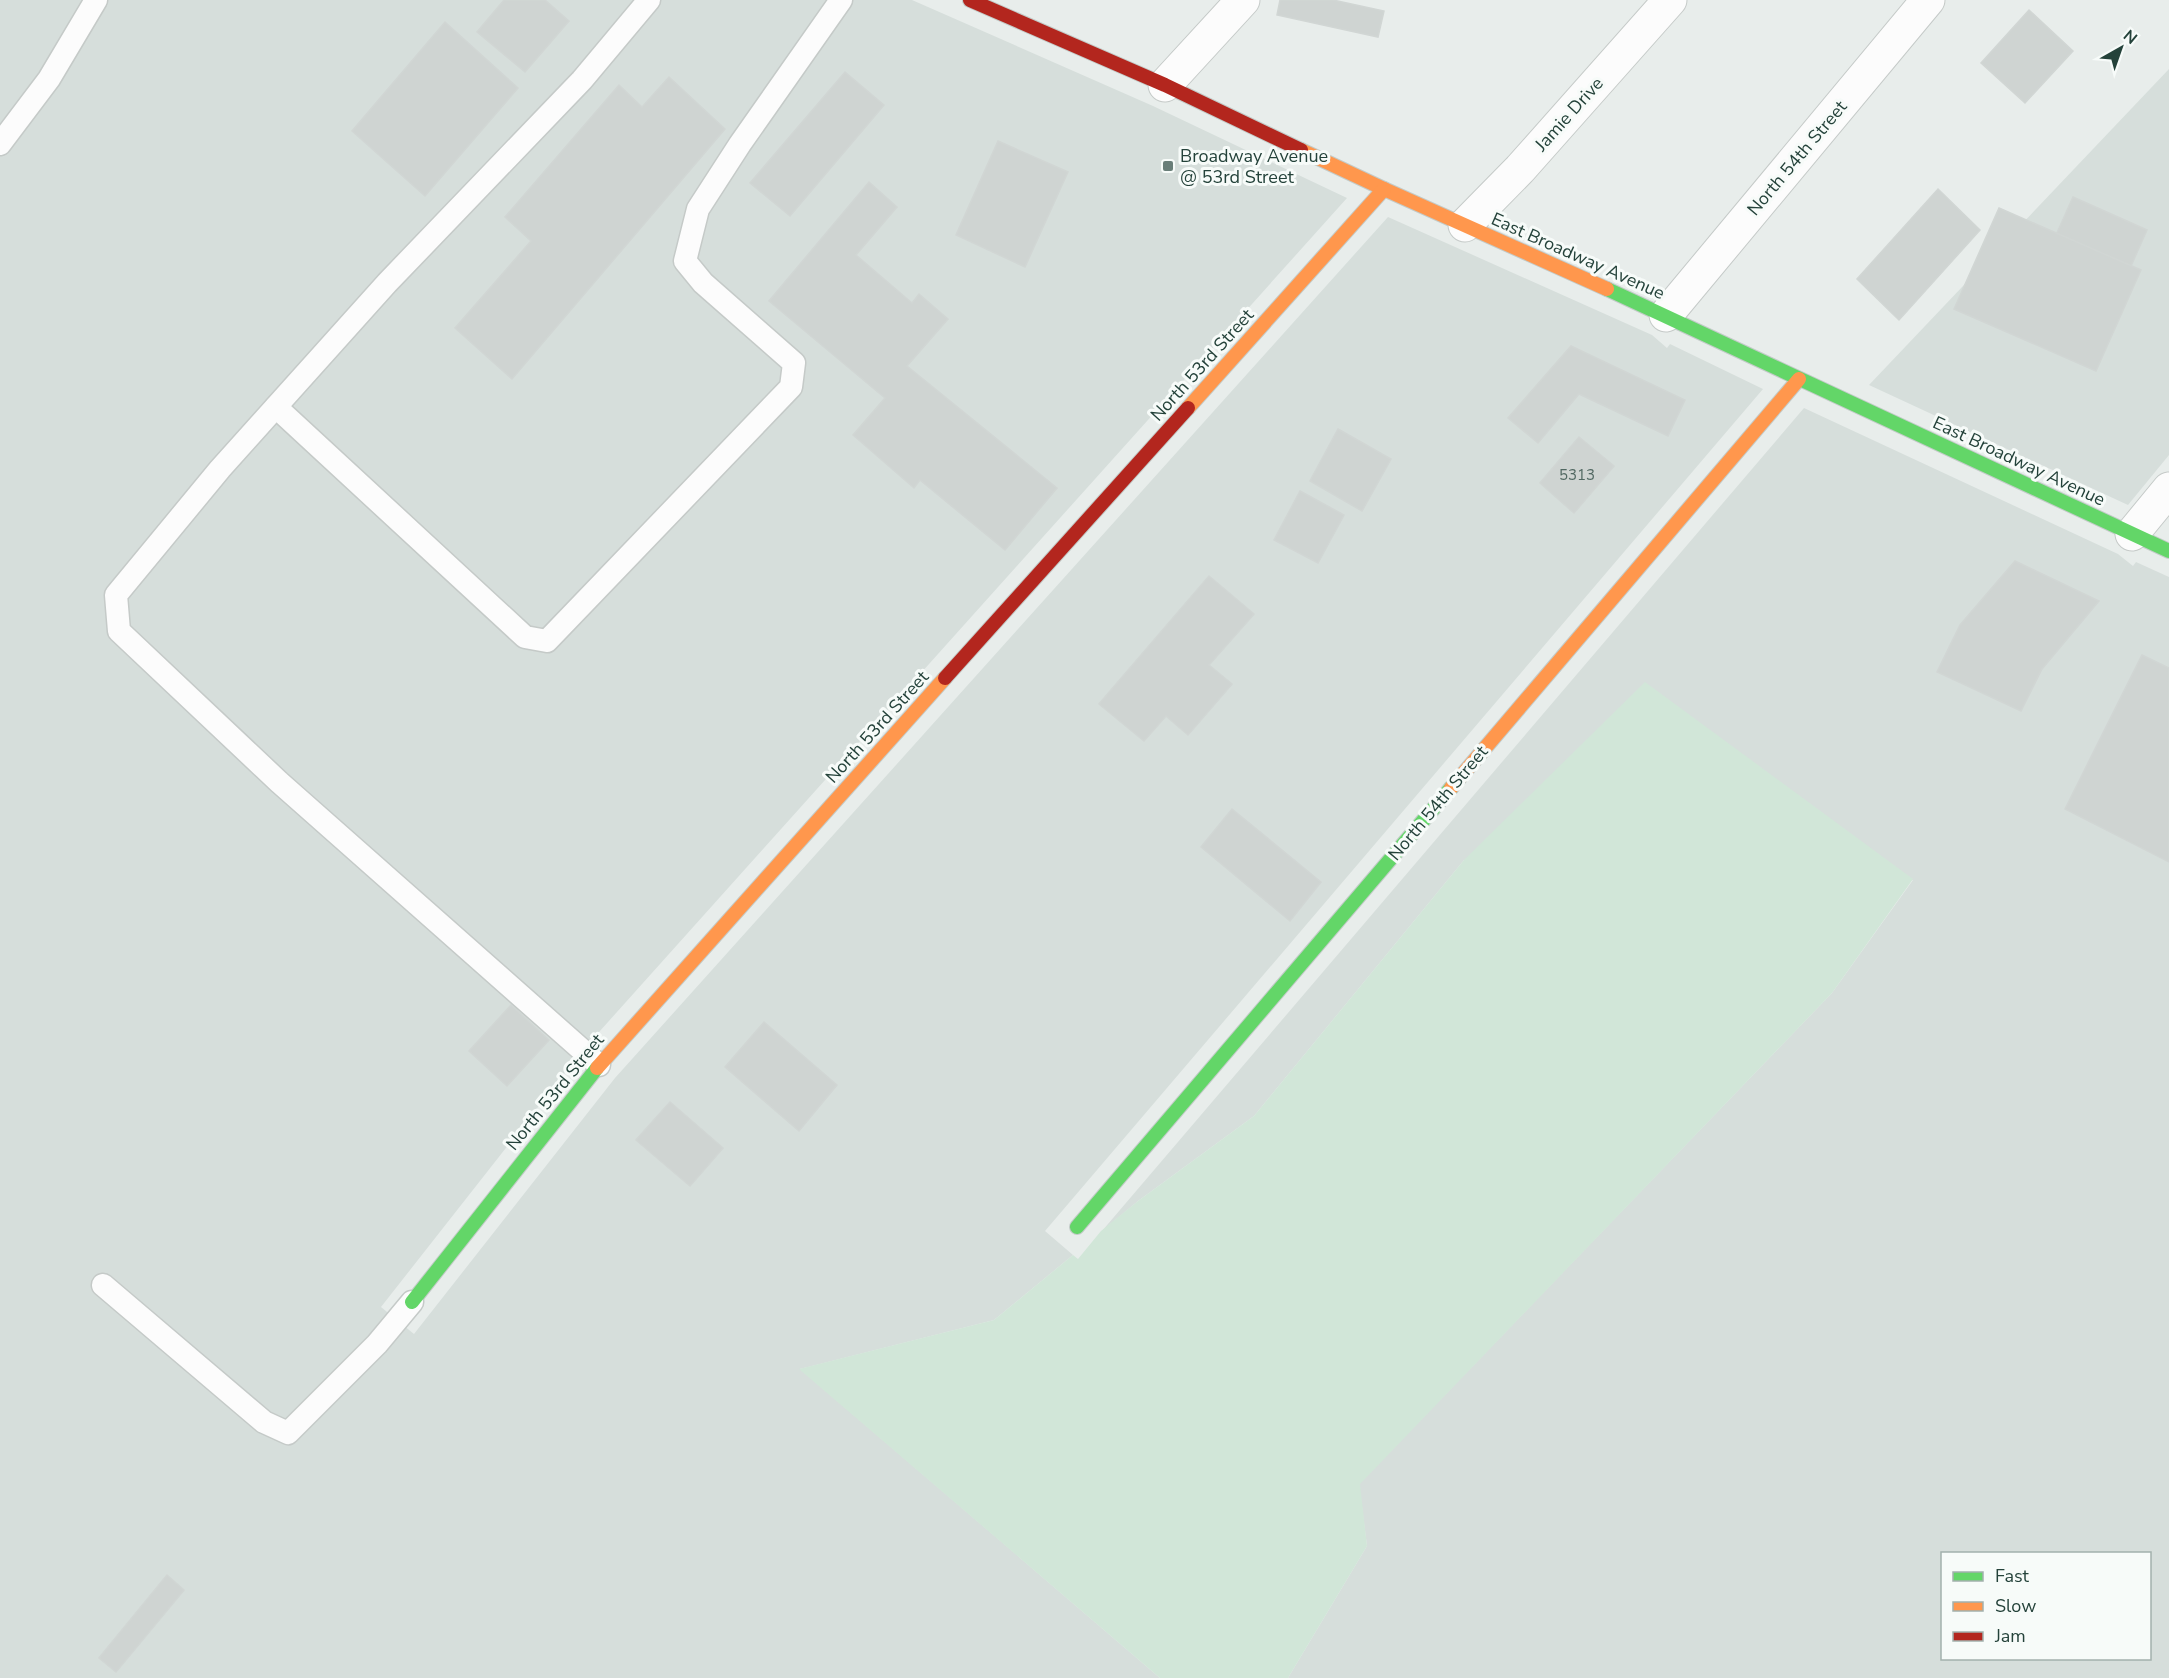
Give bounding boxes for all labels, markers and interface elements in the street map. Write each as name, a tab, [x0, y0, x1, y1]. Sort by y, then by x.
north arrow	[2091, 18, 2151, 78]
text: N	[2118, 25, 2142, 50]
street label: Jamie Drive	[1529, 72, 1609, 157]
street label: North 54th Street	[1742, 95, 1853, 221]
place label: Broadway Avenue @ 53rd Street	[1180, 144, 1328, 189]
marker: Broadway Avenue @ 53rd Street	[1161, 159, 1175, 173]
street label: East Broadway Avenue	[1487, 207, 1669, 305]
street label: North 53rd Street	[1145, 303, 1259, 426]
street label: East Broadway Avenue	[1929, 411, 2109, 511]
house number: 5313	[1559, 465, 1595, 485]
street label: North 53rd Street	[820, 665, 934, 788]
street label: North 54th Street	[1383, 740, 1494, 866]
street label: North 53rd Street	[501, 1028, 610, 1155]
legend	[1941, 1552, 2151, 1660]
text: Fast	[1995, 1564, 2030, 1588]
text: Slow	[1995, 1594, 2036, 1618]
text: Jam	[1994, 1624, 2026, 1648]

